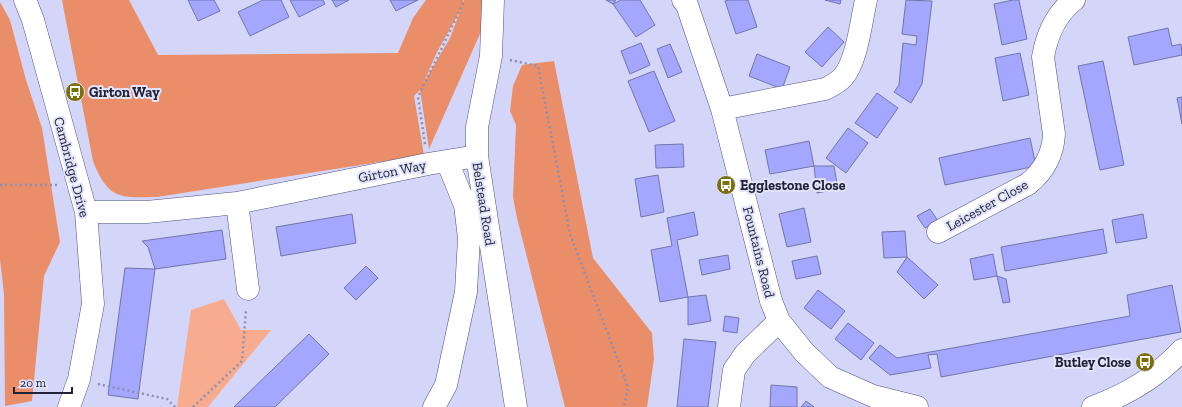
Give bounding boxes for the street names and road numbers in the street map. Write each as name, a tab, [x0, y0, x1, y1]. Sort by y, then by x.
street label: Cambridge Drive	[50, 115, 93, 220]
street label: Girton Way	[357, 156, 428, 186]
street label: Belstead Road	[469, 161, 499, 247]
street label: Leicester Close	[944, 176, 1031, 235]
street label: Fountains Road	[739, 205, 778, 300]

